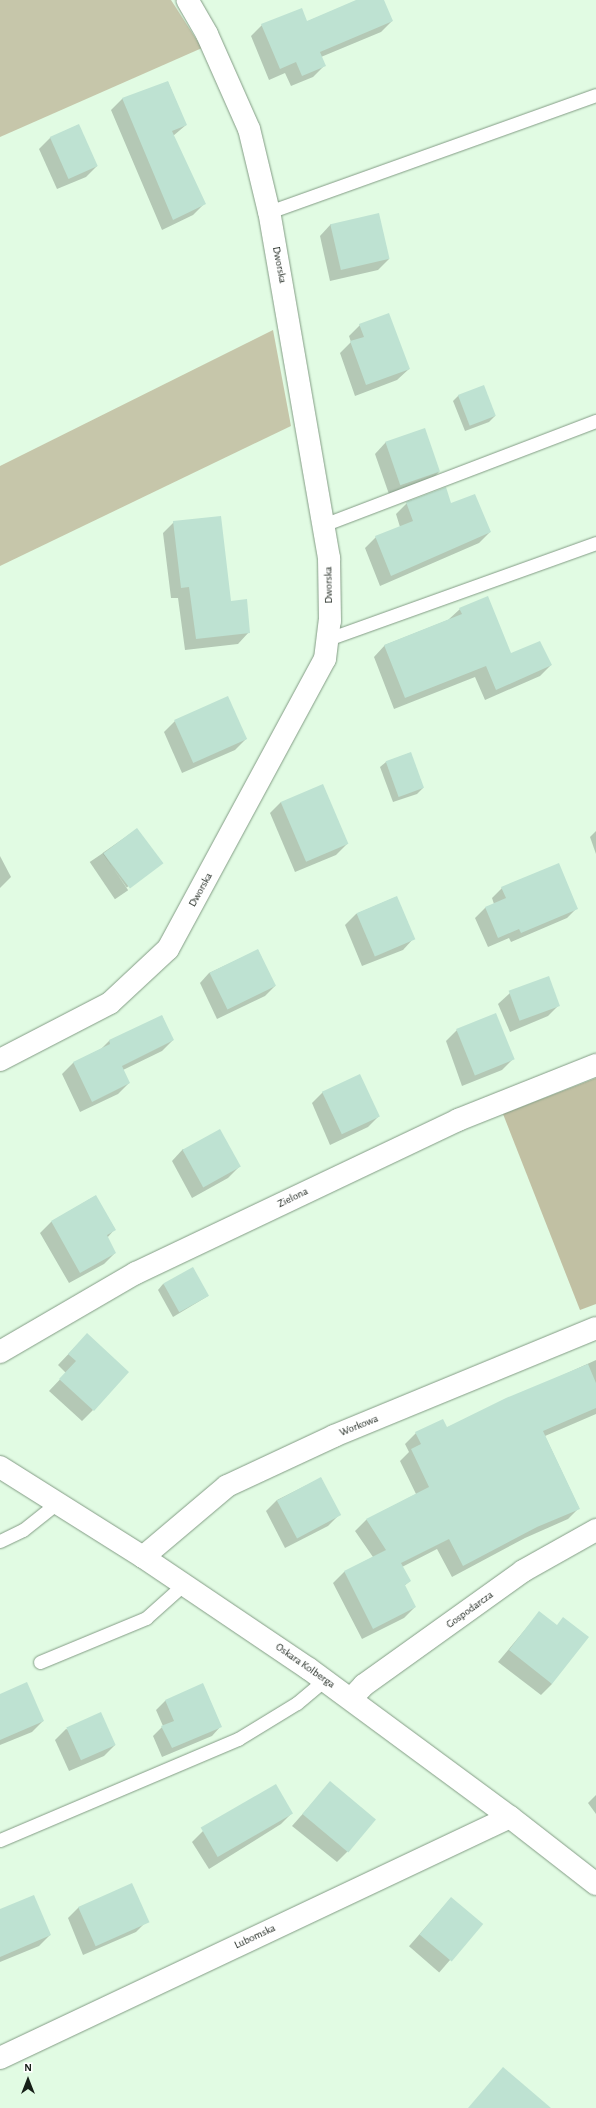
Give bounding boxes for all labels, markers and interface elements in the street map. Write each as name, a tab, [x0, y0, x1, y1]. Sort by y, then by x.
street label: Dworska	[269, 246, 289, 284]
street label: Dworska	[322, 566, 336, 604]
street label: Dworska	[186, 871, 216, 909]
street label: Zielona	[276, 1185, 310, 1211]
street label: Workowa	[338, 1412, 380, 1440]
street label: Gospodarcza	[444, 1589, 496, 1631]
street label: Oskara Kolberga	[273, 1641, 337, 1691]
street label: Lubomska	[232, 1922, 278, 1952]
north arrow	[8, 2060, 48, 2100]
text: N	[24, 2062, 32, 2073]

